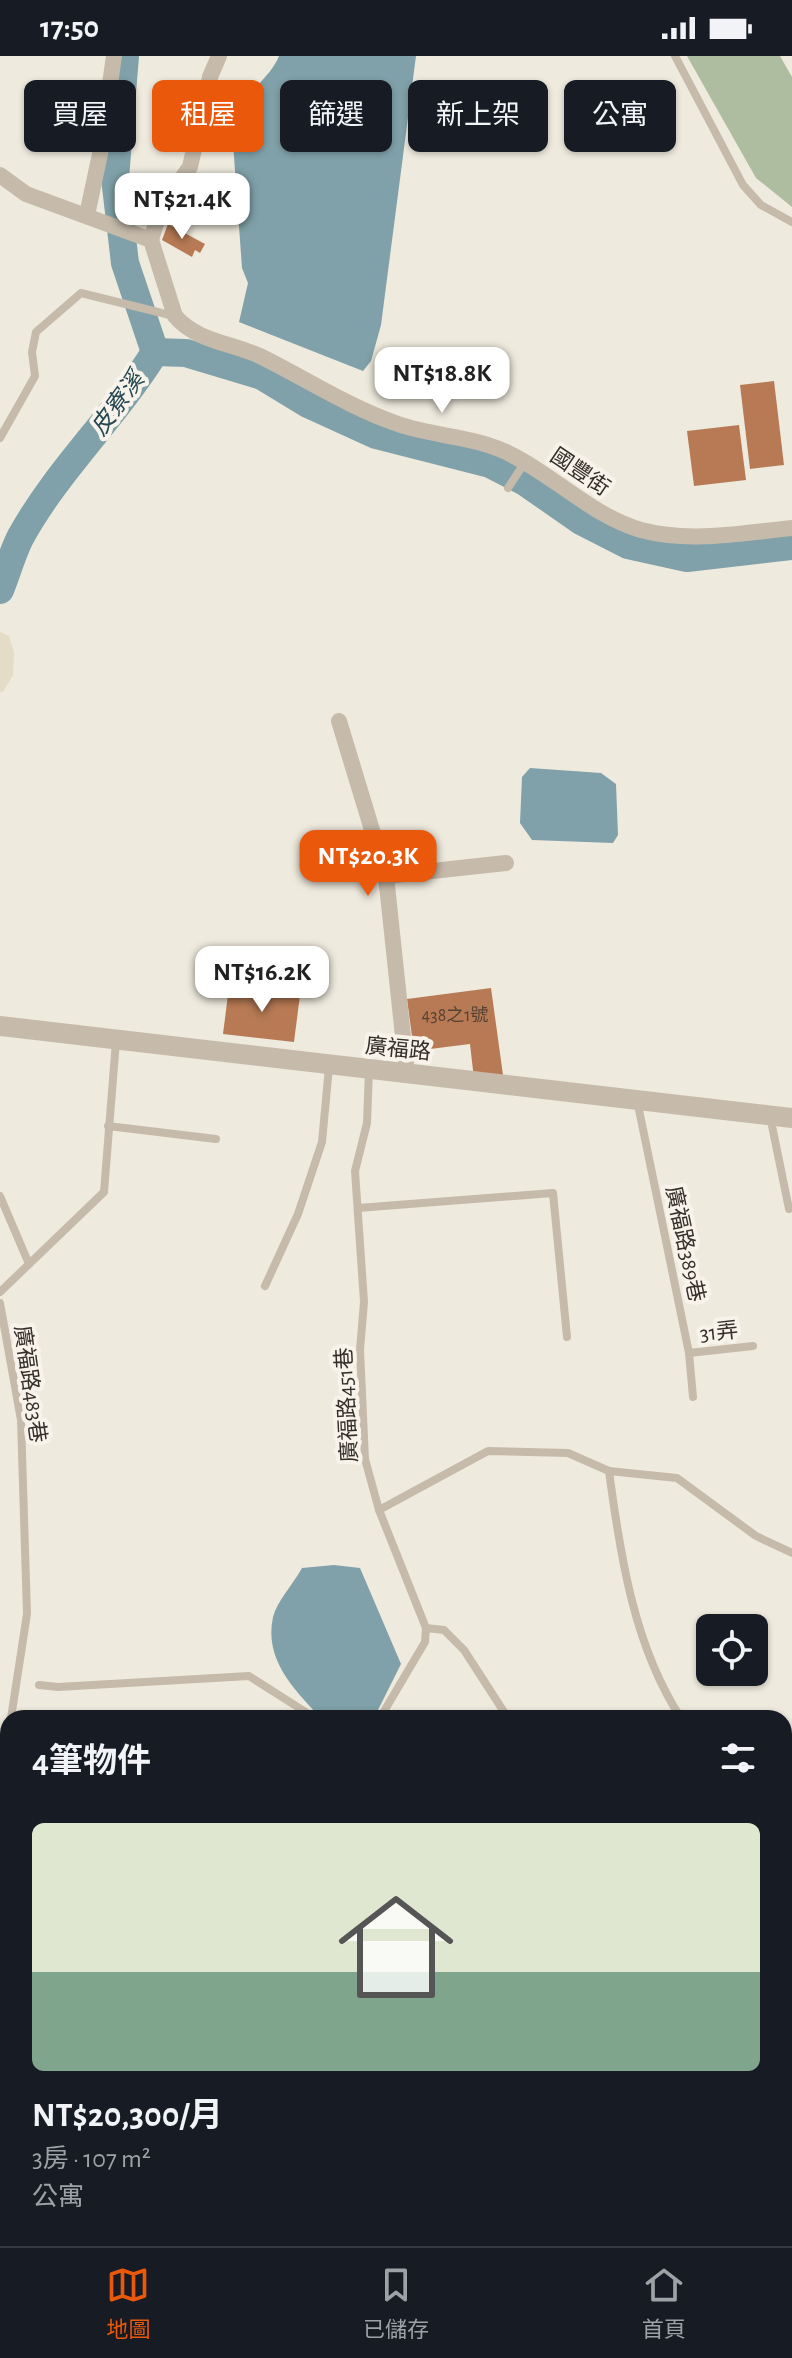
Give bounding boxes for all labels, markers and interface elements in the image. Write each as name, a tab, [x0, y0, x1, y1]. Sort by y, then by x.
text: 17:50	[40, 13, 99, 43]
chip: 買屋	[24, 80, 136, 152]
chip: 租屋	[152, 80, 264, 152]
chip: 篩選	[280, 80, 392, 152]
chip: 新上架	[408, 80, 548, 152]
chip: 公寓	[564, 80, 676, 152]
pin: NT$21.4K	[99, 173, 265, 241]
text: NT$21.4K	[133, 186, 231, 212]
pin: NT$18.8K	[359, 347, 525, 415]
text: NT$18.8K	[393, 360, 491, 386]
water label: 皮寮溪	[86, 364, 151, 440]
street label: 國豐街	[546, 444, 614, 500]
pin: NT$20.3K	[285, 830, 451, 898]
text: NT$20.3K	[318, 843, 418, 869]
pin: NT$16.2K	[179, 946, 345, 1014]
text: NT$16.2K	[213, 959, 311, 985]
house number: 438之1號	[422, 1005, 488, 1025]
street label: 廣福路	[364, 1034, 432, 1063]
street label: 廣福路389巷	[662, 1184, 709, 1304]
street label: 31弄	[699, 1319, 739, 1345]
street label: 廣福路483巷	[11, 1324, 50, 1444]
street label: 廣福路451巷	[332, 1347, 361, 1463]
map controls	[696, 1614, 768, 1686]
button: locate	[696, 1614, 768, 1686]
icon: filters	[716, 1736, 760, 1780]
text: 4筆物件	[32, 1745, 151, 1779]
icon: home	[324, 1875, 468, 2019]
text: NT$20,300/月	[32, 2099, 223, 2133]
text: 3房 · 107 m²	[32, 2146, 151, 2172]
text: 公寓	[32, 2184, 84, 2210]
tab: 地圖	[106, 2263, 150, 2343]
tab: 已儲存	[363, 2263, 429, 2343]
tab: 首頁	[642, 2263, 686, 2343]

